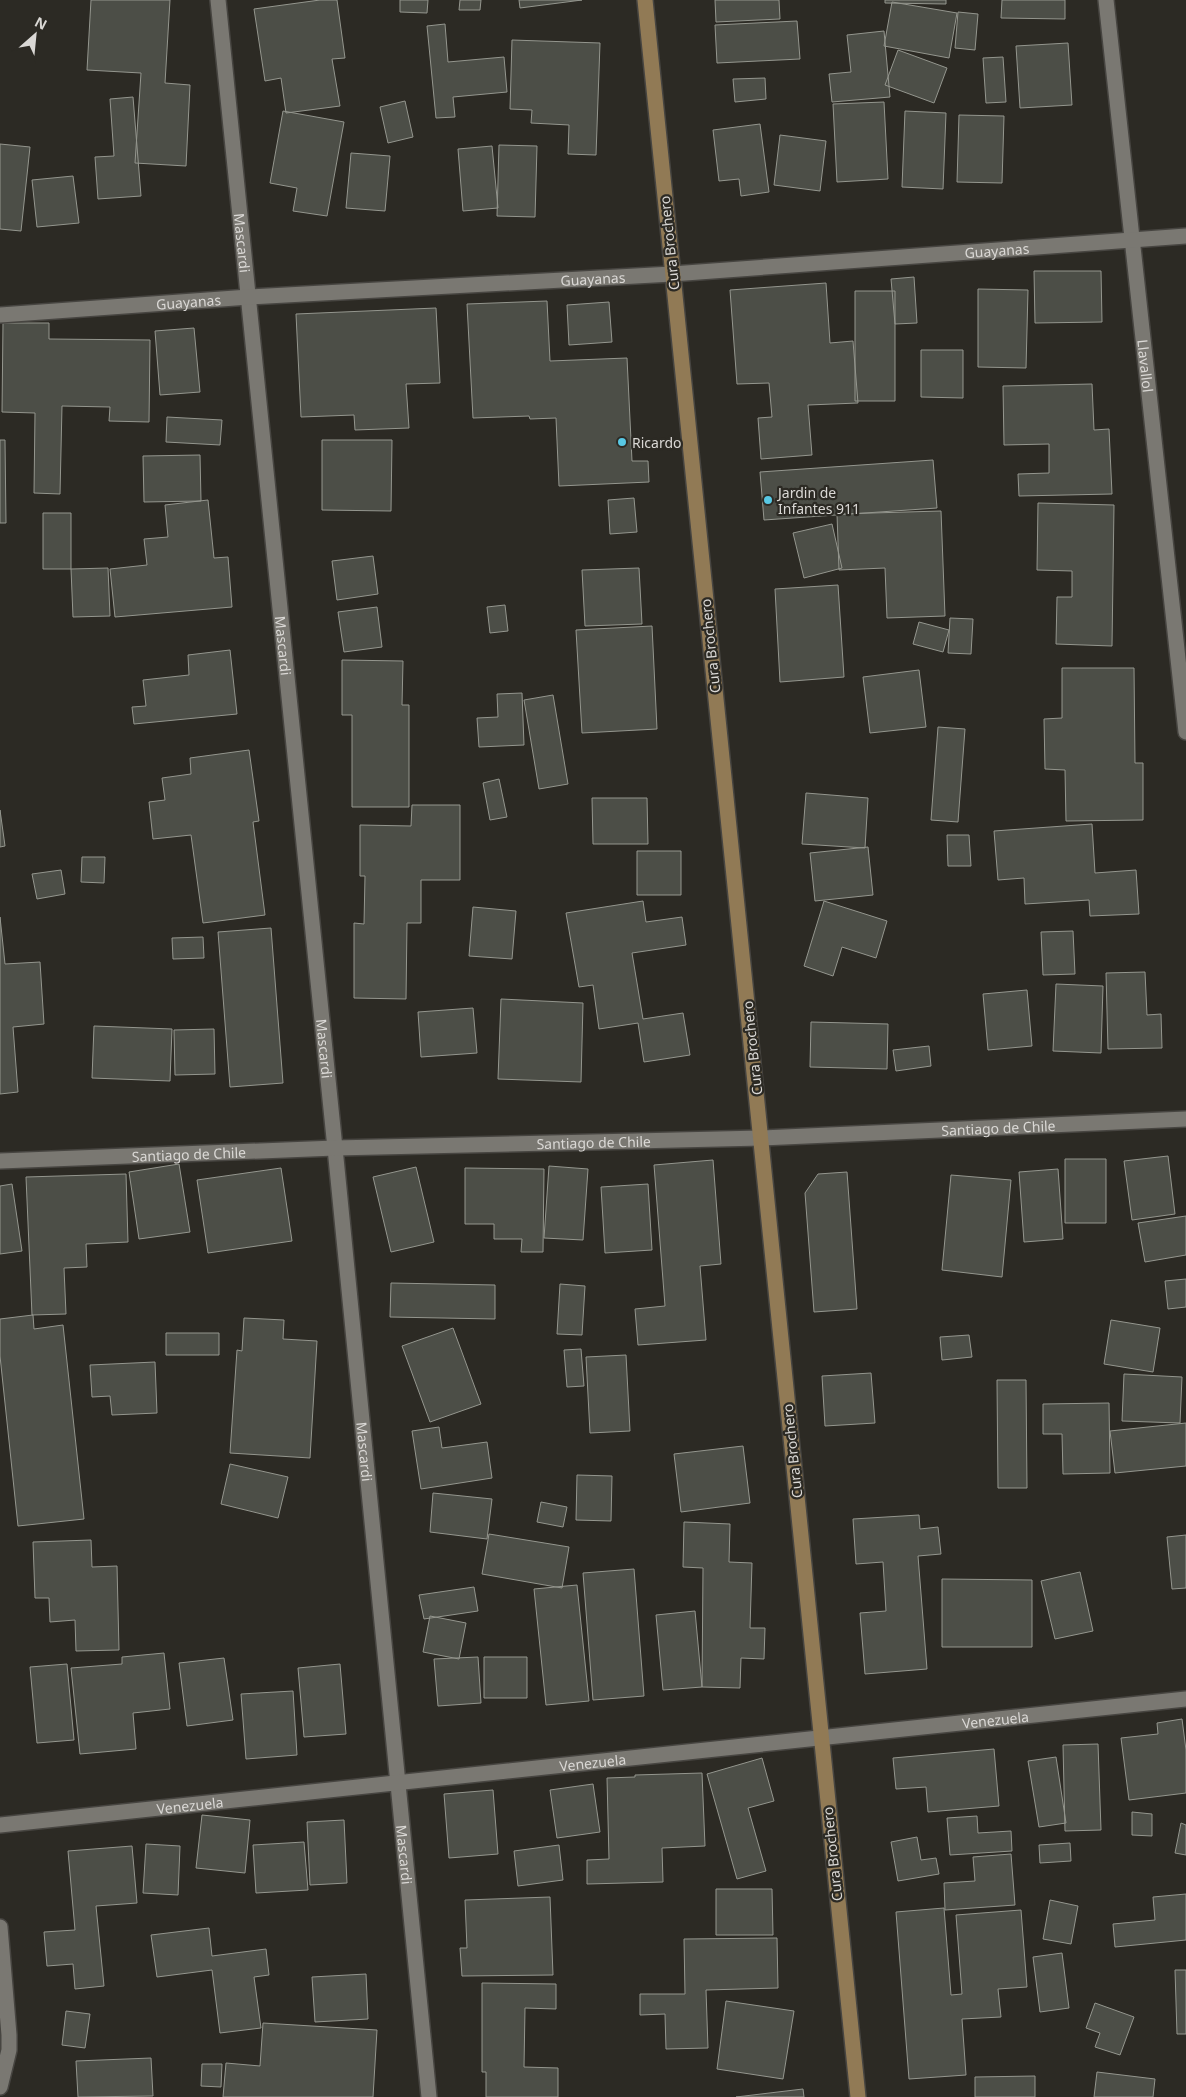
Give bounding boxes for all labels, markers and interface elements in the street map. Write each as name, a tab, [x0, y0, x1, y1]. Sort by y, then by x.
north arrow	[10, 10, 60, 60]
text: N	[32, 12, 51, 34]
street label: Cura Brochero	[655, 195, 683, 291]
street label: Mascardi	[230, 212, 255, 273]
street label: Guayanas	[964, 238, 1030, 262]
street label: Guayanas	[560, 267, 626, 290]
street label: Guayanas	[155, 290, 222, 313]
street label: Llavallol	[1134, 338, 1158, 393]
place label: Ricardo	[632, 433, 681, 452]
marker: Ricardo	[616, 436, 628, 448]
place label: Jardin de Infantes 911	[776, 483, 860, 518]
marker: Jardin de Infantes 911	[762, 494, 774, 506]
street label: Cura Brochero	[696, 598, 724, 694]
street label: Mascardi	[271, 615, 296, 676]
street label: Cura Brochero	[738, 1000, 766, 1096]
street label: Mascardi	[312, 1018, 337, 1079]
street label: Santiago de Chile	[941, 1115, 1056, 1139]
street label: Santiago de Chile	[536, 1131, 651, 1153]
street label: Santiago de Chile	[131, 1142, 246, 1165]
street label: Cura Brochero	[778, 1403, 806, 1499]
street label: Mascardi	[353, 1421, 377, 1482]
street label: Venezuela	[961, 1706, 1030, 1732]
street label: Venezuela	[558, 1749, 627, 1775]
street label: Venezuela	[156, 1792, 224, 1818]
street label: Cura Brochero	[818, 1806, 846, 1902]
street label: Mascardi	[393, 1824, 417, 1885]

